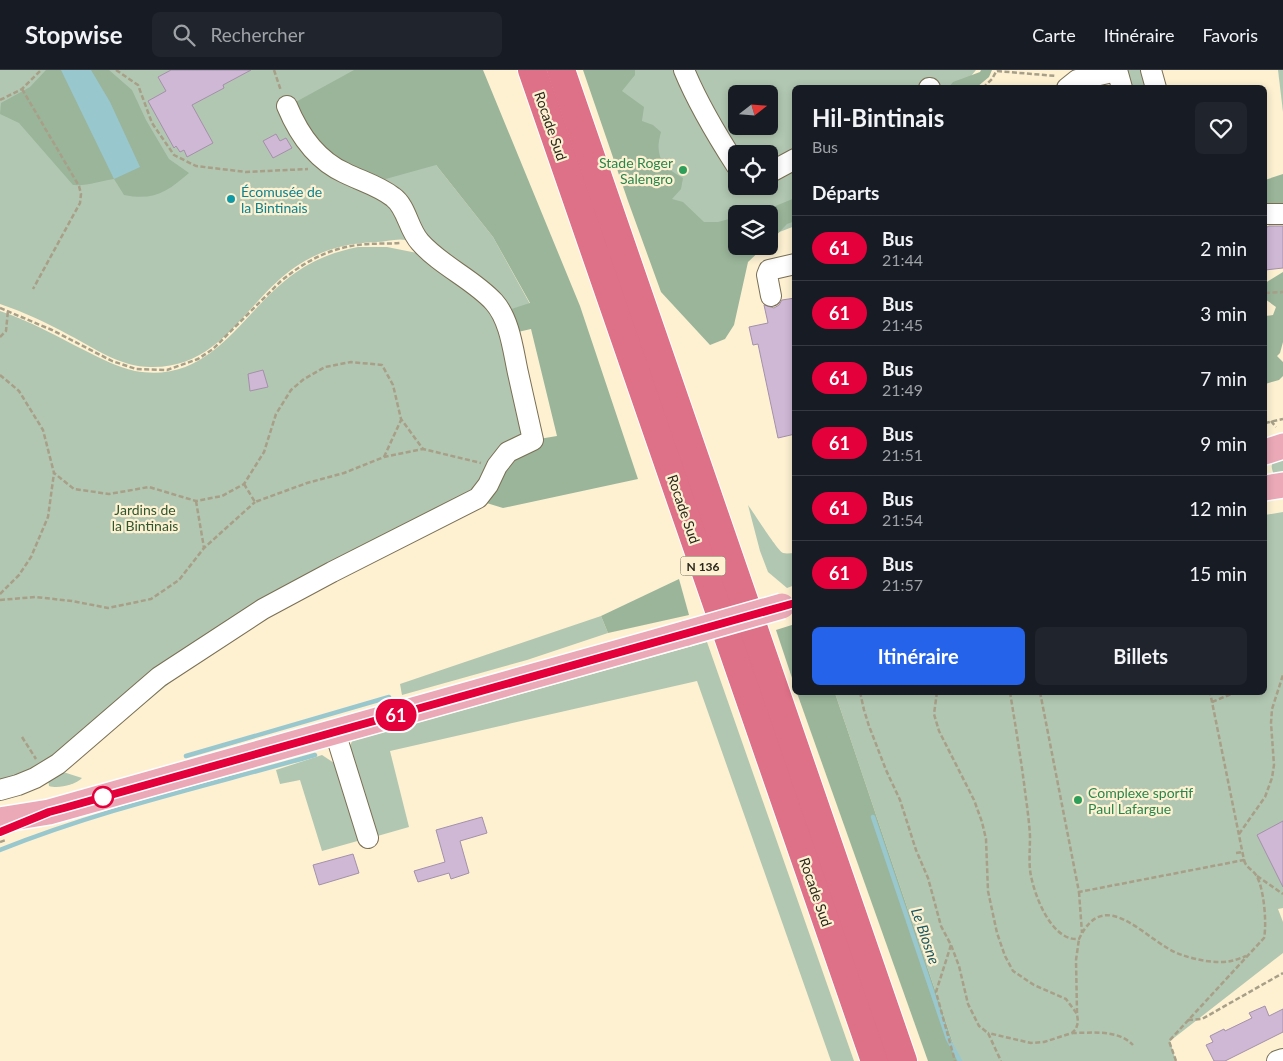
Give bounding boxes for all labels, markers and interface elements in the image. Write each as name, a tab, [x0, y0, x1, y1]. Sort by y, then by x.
search box	[152, 12, 502, 57]
text: Stopwise	[25, 20, 122, 49]
icon: search	[170, 21, 198, 49]
text: Rechercher	[210, 23, 305, 46]
text: Carte	[1032, 24, 1076, 46]
text: Itinéraire	[1104, 24, 1174, 46]
text: Favoris	[1202, 24, 1258, 46]
north arrow	[728, 85, 778, 135]
map controls	[728, 85, 778, 255]
street label: Rocade Sud	[531, 89, 571, 163]
button: heart	[1195, 102, 1247, 154]
text: Hil-Bintinais	[812, 103, 944, 132]
text: Bus	[812, 137, 838, 156]
button: locate	[728, 145, 778, 195]
place label: Stade Roger Salengro	[599, 154, 673, 187]
marker: Stade Roger Salengro	[677, 164, 689, 176]
text: Départs	[812, 181, 879, 204]
place label: Écomusée de la Bintinais	[241, 183, 322, 216]
marker: Écomusée de la Bintinais	[225, 193, 237, 205]
button: layers	[728, 205, 778, 255]
text: Bus	[882, 227, 913, 250]
text: 61	[829, 237, 850, 259]
text: 2 min	[1200, 237, 1247, 260]
text: 21:44	[882, 250, 923, 269]
text: Bus	[882, 292, 913, 315]
text: 61	[829, 302, 850, 324]
text: 3 min	[1200, 302, 1247, 325]
text: 21:45	[882, 315, 923, 334]
text: Bus	[882, 357, 913, 380]
text: 61	[829, 367, 850, 389]
text: 7 min	[1200, 367, 1247, 390]
text: 21:49	[882, 380, 923, 399]
text: Bus	[882, 422, 913, 445]
text: 61	[829, 432, 850, 454]
text: 9 min	[1200, 432, 1247, 455]
text: 21:51	[882, 445, 923, 464]
street label: Rocade Sud	[664, 472, 704, 546]
text: Bus	[882, 487, 913, 510]
text: 61	[829, 497, 850, 519]
text: 12 min	[1189, 497, 1247, 520]
park label: Jardins de la Bintinais	[112, 501, 178, 534]
text: 21:54	[882, 510, 923, 529]
text: Bus	[882, 552, 913, 575]
road number: N 136	[680, 556, 726, 576]
text: 61	[829, 562, 850, 584]
text: 15 min	[1189, 562, 1247, 585]
text: 21:57	[882, 575, 923, 594]
button: Itinéraire	[812, 627, 1025, 685]
button: Billets	[1035, 627, 1247, 685]
line badge: 61	[374, 699, 418, 731]
text: 61	[386, 704, 406, 726]
place label: Complexe sportif Paul Lafargue	[1088, 784, 1193, 817]
unlabelled marker	[92, 786, 114, 808]
marker: Complexe sportif Paul Lafargue	[1072, 794, 1084, 806]
street label: Rocade Sud	[796, 855, 836, 929]
water label: Le Blosne	[908, 905, 944, 967]

